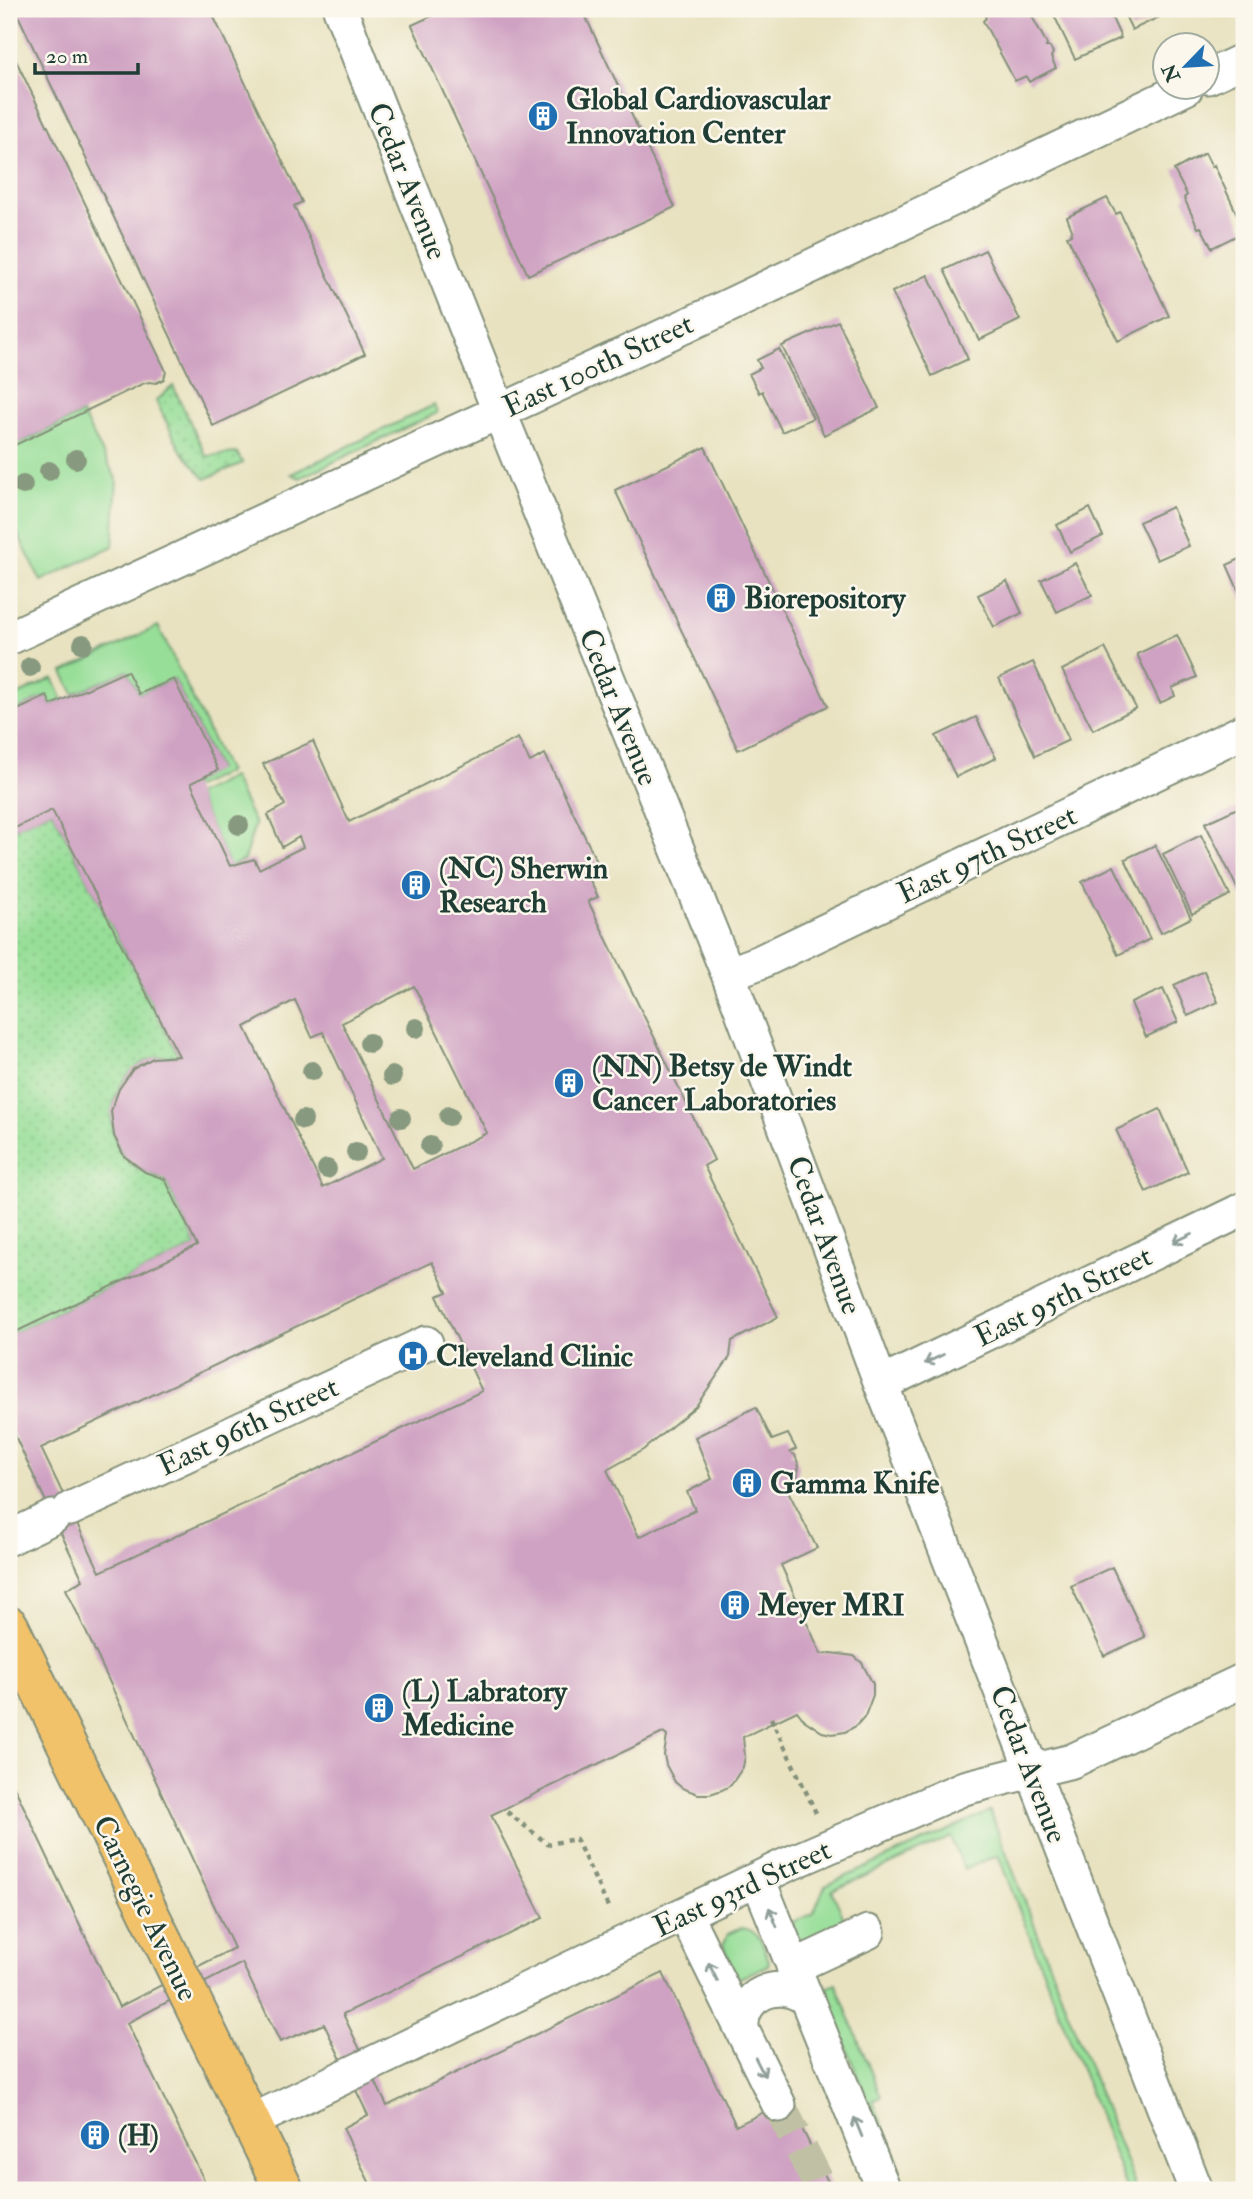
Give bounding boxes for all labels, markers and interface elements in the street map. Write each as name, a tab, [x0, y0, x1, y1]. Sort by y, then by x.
scale bar	[35, 32, 138, 76]
north arrow	[1152, 32, 1222, 102]
text: 20 m	[46, 43, 88, 70]
text: N	[1157, 59, 1186, 86]
place label: Global Cardiovascular Innovation Center	[566, 81, 831, 152]
street label: Cedar Avenue	[359, 97, 456, 265]
building icon: Global Cardiovascular Innovation Center	[526, 99, 560, 133]
street label: East 100th Street	[497, 305, 699, 426]
place label: Biorepository	[744, 580, 907, 617]
building icon: Biorepository	[704, 581, 738, 615]
street label: Cedar Avenue	[570, 623, 667, 791]
street label: East 97th Street	[892, 797, 1083, 912]
place label: (NC) Sherwin Research	[439, 850, 609, 921]
building icon: (NC) Sherwin Research	[399, 868, 433, 902]
place label: (NN) Betsy de Windt Cancer Laboratories	[592, 1048, 852, 1119]
building icon: (NN) Betsy de Windt Cancer Laboratories	[552, 1066, 586, 1100]
street label: Cedar Avenue	[779, 1151, 870, 1319]
one-way arrow	[1173, 1232, 1194, 1246]
street label: East 95th Street	[968, 1237, 1158, 1355]
place label: Cleveland Clinic	[436, 1338, 633, 1375]
hospital icon: Cleveland Clinic	[396, 1339, 430, 1373]
one-way arrow	[924, 1352, 945, 1366]
street label: East 96th Street	[152, 1368, 345, 1484]
place label: Gamma Knife	[770, 1465, 940, 1502]
building icon: Gamma Knife	[730, 1466, 764, 1500]
place label: Meyer MRI	[757, 1587, 905, 1624]
building icon: Meyer MRI	[718, 1588, 752, 1622]
place label: (L) Labratory Medicine	[401, 1673, 569, 1744]
street label: Cedar Avenue	[982, 1680, 1076, 1848]
building icon: (L) Labratory Medicine	[362, 1691, 396, 1725]
street label: Carnegie Avenue	[85, 1809, 206, 2007]
street label: East 93rd Street	[648, 1831, 837, 1946]
one-way arrow	[765, 1906, 778, 1928]
one-way arrow	[706, 1962, 720, 1983]
one-way arrow	[754, 2056, 768, 2077]
place label: (H)	[118, 2117, 159, 2154]
one-way arrow	[851, 2117, 864, 2138]
building icon: (H)	[78, 2118, 112, 2152]

